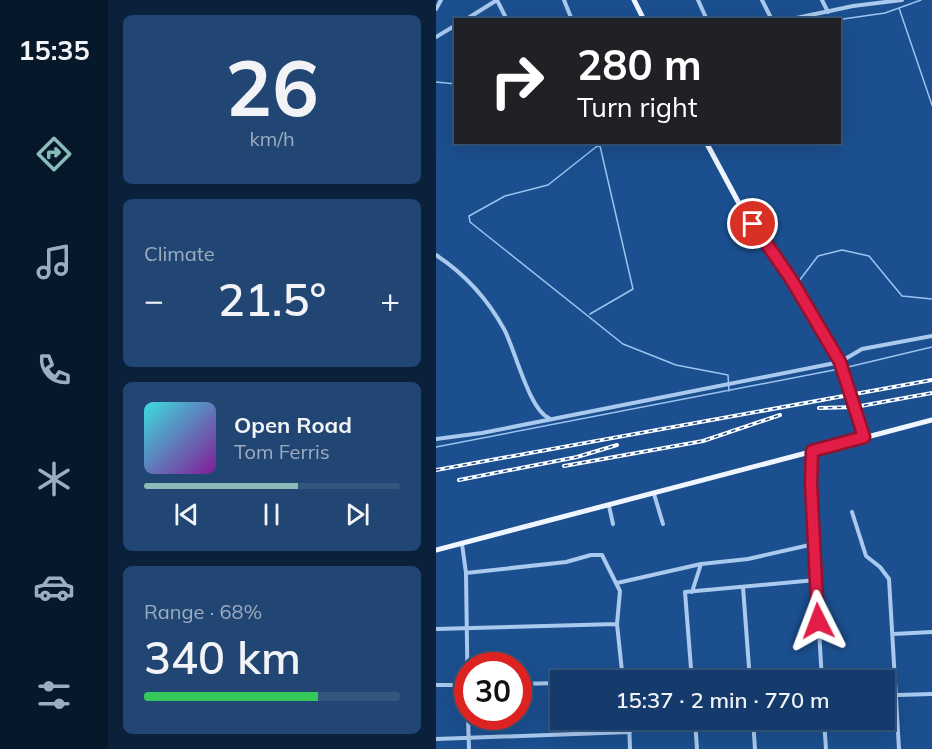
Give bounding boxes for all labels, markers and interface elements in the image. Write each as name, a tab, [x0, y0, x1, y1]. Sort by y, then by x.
text: 15:35	[18, 33, 90, 67]
text: 26	[225, 38, 319, 136]
text: 280 m	[577, 38, 702, 91]
icon: right	[478, 42, 556, 120]
text: Turn right	[577, 90, 697, 124]
text: km/h	[249, 126, 295, 151]
icon: directions	[33, 133, 75, 175]
pin	[727, 198, 778, 249]
icon: arrive	[736, 207, 769, 240]
icon: music	[33, 241, 75, 283]
text: Climate	[144, 241, 215, 266]
text: 21.5°	[218, 271, 326, 327]
text: −	[144, 279, 164, 320]
text: +	[380, 279, 400, 320]
icon: phone	[33, 349, 75, 391]
text: Open Road	[234, 411, 352, 439]
text: Tom Ferris	[234, 439, 330, 464]
icon: climate	[33, 458, 75, 500]
icon: previous	[170, 498, 203, 531]
icon: pause	[255, 498, 288, 531]
icon: next	[341, 498, 374, 531]
icon: car	[33, 566, 75, 608]
position arrow	[786, 589, 850, 653]
text: Range · 68%	[144, 599, 262, 624]
text: 340 km	[144, 629, 301, 685]
speed limit sign: 30	[454, 652, 532, 730]
icon: filters	[33, 674, 75, 716]
text: 15:37 · 2 min · 770 m	[615, 686, 830, 714]

